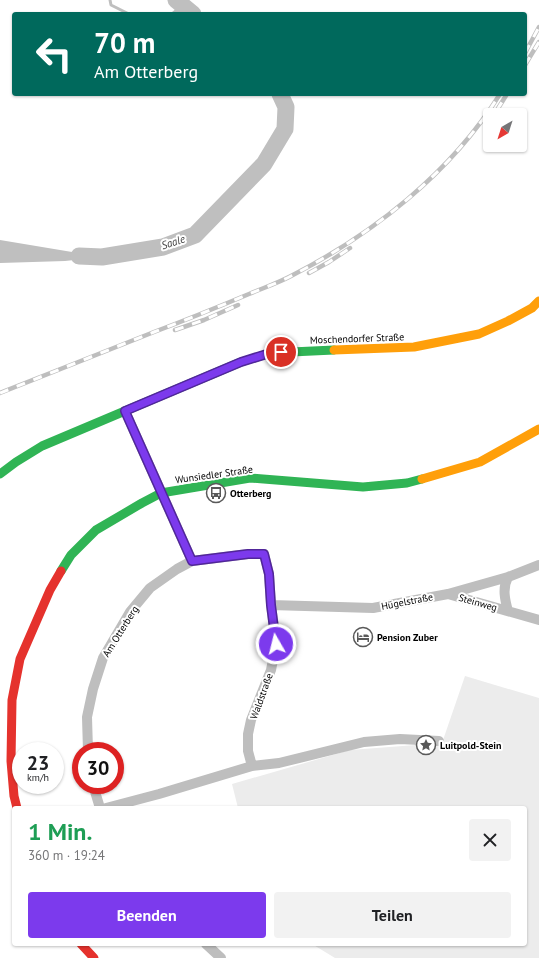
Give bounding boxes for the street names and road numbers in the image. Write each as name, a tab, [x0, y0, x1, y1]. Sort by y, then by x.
street label: Moschendorfer Straße	[310, 330, 404, 347]
street label: Wunsiedler Straße	[174, 463, 254, 486]
street label: Hügelstraße	[380, 590, 434, 613]
street label: Steinweg	[457, 591, 499, 614]
street label: Am Otterberg	[100, 603, 141, 659]
street label: Waldstraße	[247, 671, 276, 721]

